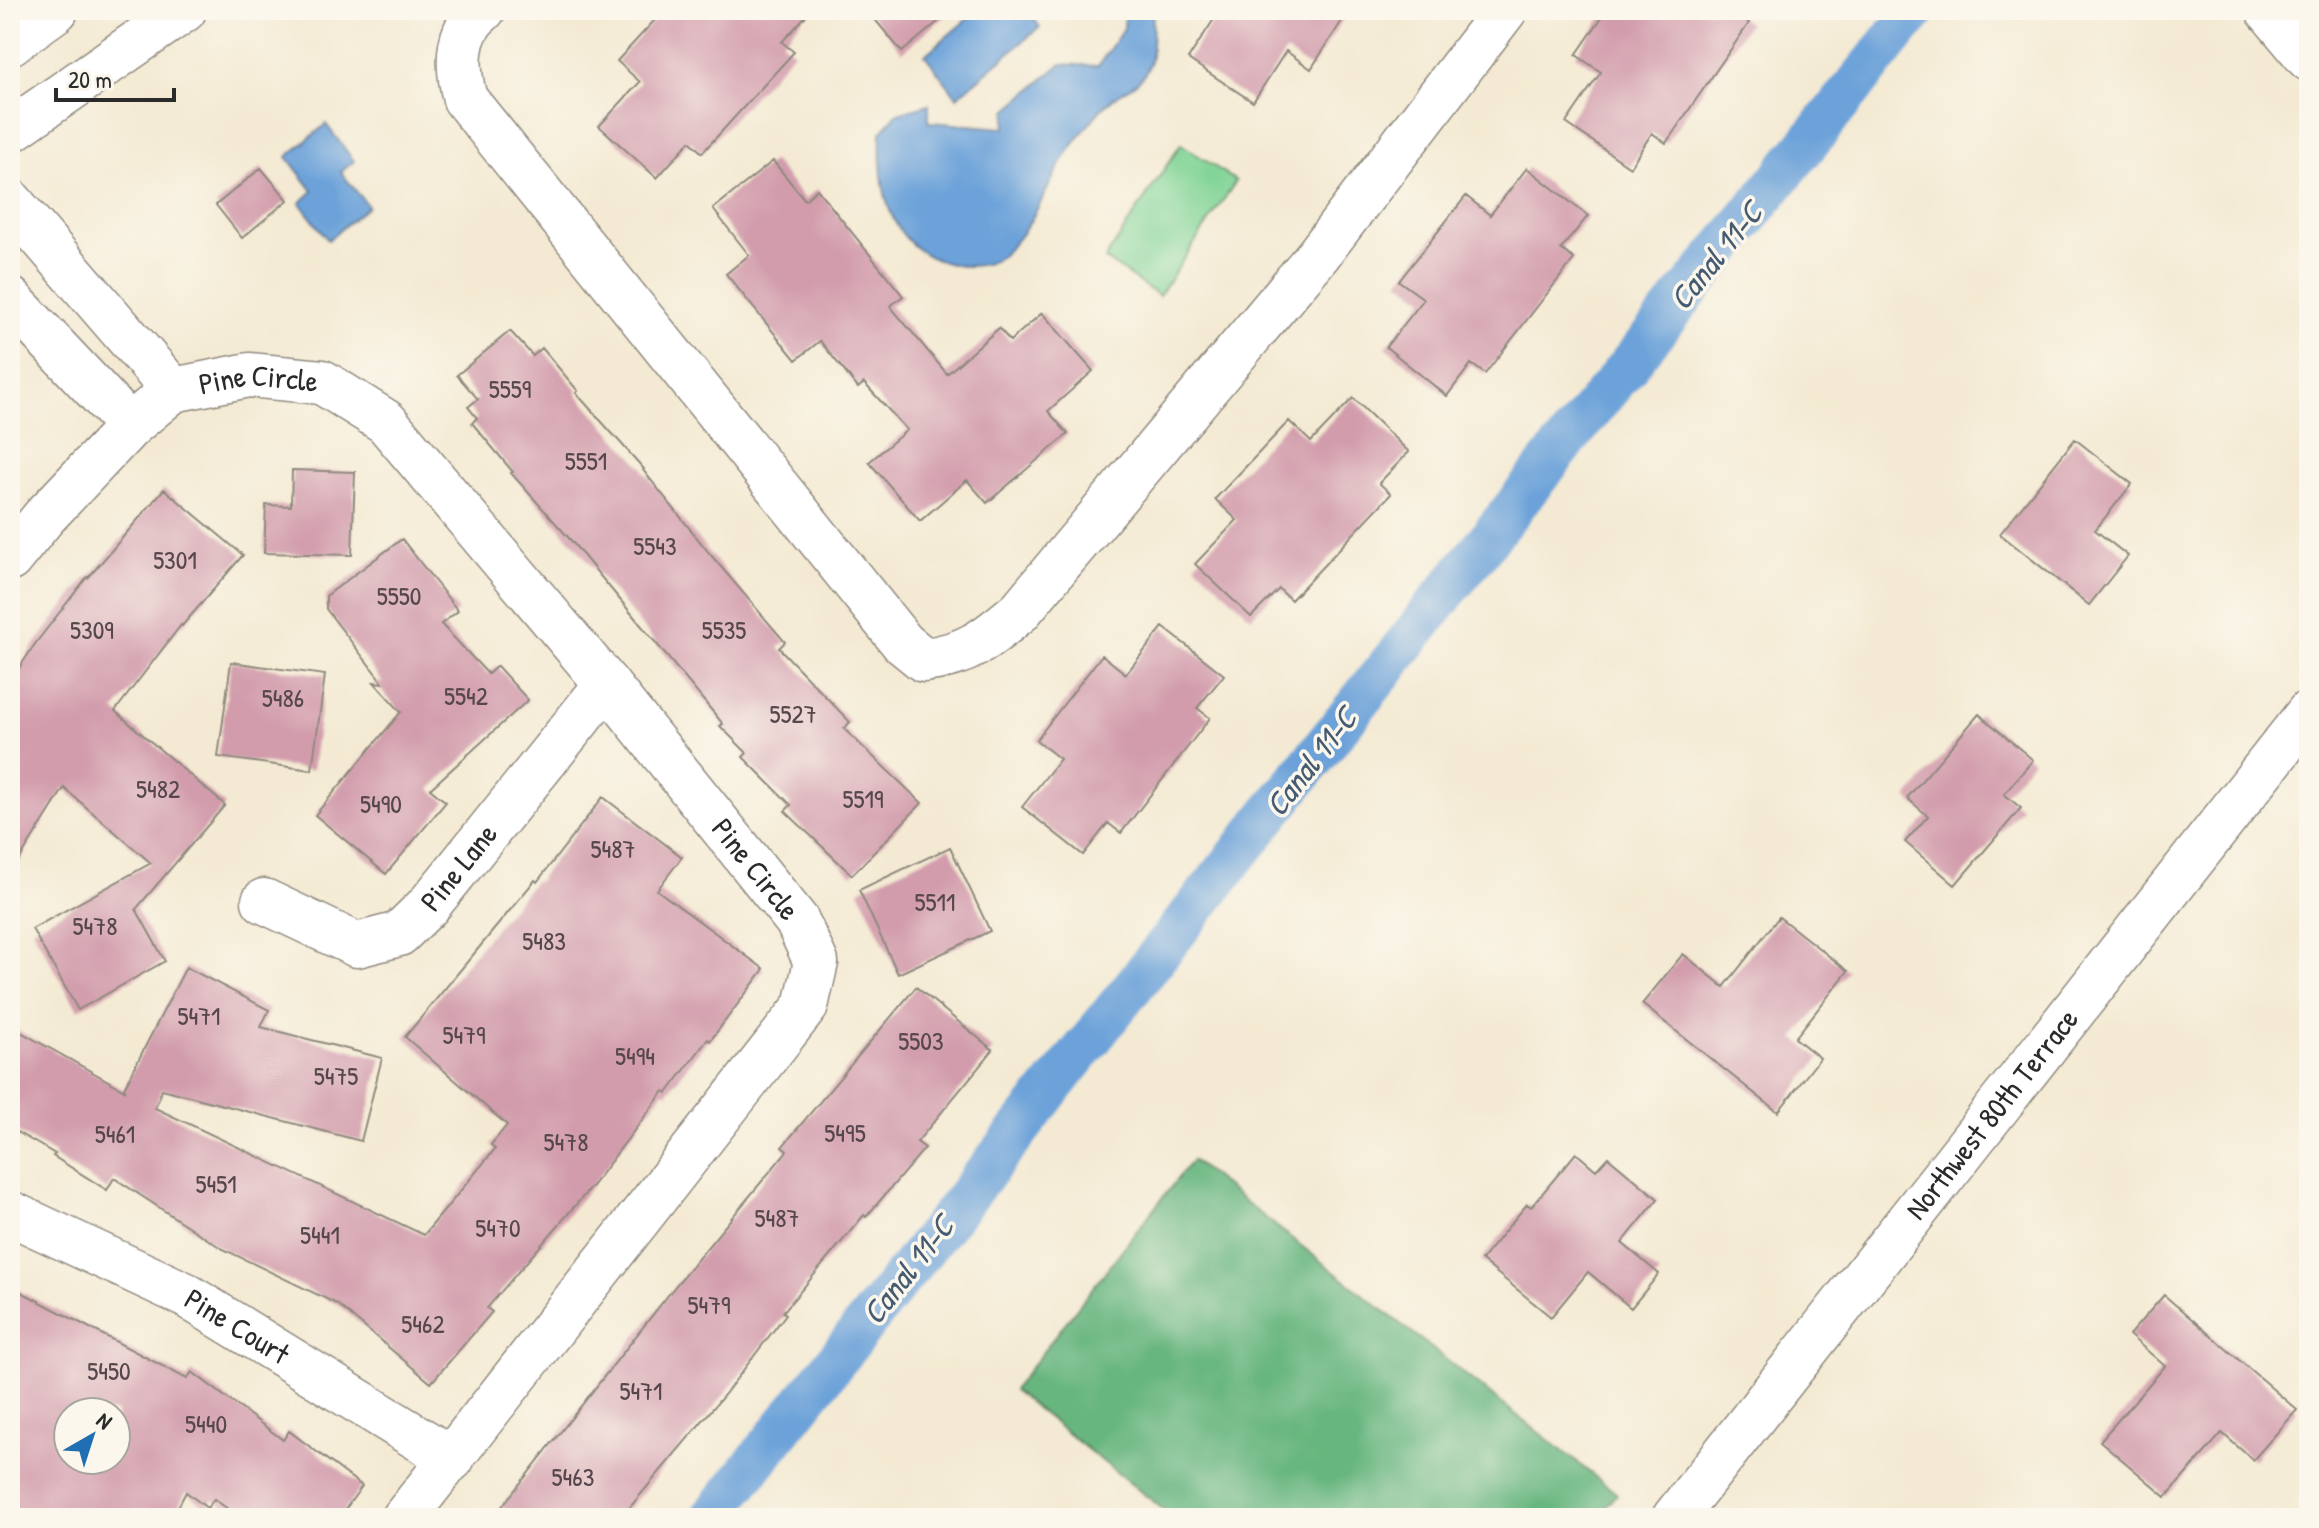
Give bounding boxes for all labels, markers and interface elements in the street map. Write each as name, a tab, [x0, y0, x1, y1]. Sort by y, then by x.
scale bar	[56, 52, 174, 102]
text: 20 m	[68, 63, 112, 95]
water label: Canal 11-C	[1659, 190, 1774, 318]
street label: Pine Circle	[195, 354, 320, 403]
house number: 5559	[489, 371, 531, 406]
house number: 5551	[565, 443, 607, 478]
house number: 5543	[633, 528, 677, 563]
house number: 5301	[153, 542, 197, 577]
house number: 5550	[377, 578, 421, 613]
house number: 5309	[70, 612, 114, 647]
house number: 5535	[702, 612, 746, 647]
house number: 5542	[444, 678, 488, 713]
house number: 5486	[262, 680, 304, 715]
house number: 5527	[769, 696, 817, 731]
water label: Canal 11-C	[1255, 696, 1369, 825]
house number: 5482	[136, 771, 180, 806]
house number: 5519	[843, 781, 883, 816]
house number: 5490	[360, 786, 402, 821]
street label: Pine Circle	[703, 809, 810, 928]
street label: Pine Lane	[411, 815, 506, 919]
house number: 5487	[591, 831, 635, 866]
house number: 5511	[915, 884, 955, 919]
house number: 5478	[73, 908, 117, 943]
house number: 5483	[522, 923, 566, 958]
house number: 5471	[177, 998, 221, 1033]
street label: Northwest 80th Terrace	[1896, 1000, 2087, 1227]
house number: 5479	[442, 1017, 486, 1052]
house number: 5503	[898, 1023, 944, 1058]
house number: 5494	[615, 1038, 655, 1073]
house number: 5475	[314, 1058, 358, 1093]
house number: 5495	[824, 1115, 866, 1150]
house number: 5461	[95, 1116, 135, 1151]
house number: 5478	[544, 1124, 588, 1159]
house number: 5451	[195, 1166, 237, 1201]
house number: 5487	[755, 1200, 799, 1235]
water label: Canal 11-C	[852, 1204, 966, 1333]
house number: 5470	[475, 1210, 521, 1245]
house number: 5441	[300, 1217, 340, 1252]
street label: Pine Court	[177, 1278, 298, 1373]
house number: 5479	[687, 1287, 731, 1322]
house number: 5462	[401, 1306, 445, 1341]
house number: 5450	[87, 1353, 131, 1388]
house number: 5471	[619, 1373, 663, 1408]
north arrow	[52, 1396, 132, 1476]
text: N	[91, 1405, 119, 1436]
house number: 5440	[185, 1406, 227, 1441]
house number: 5463	[552, 1459, 594, 1494]

